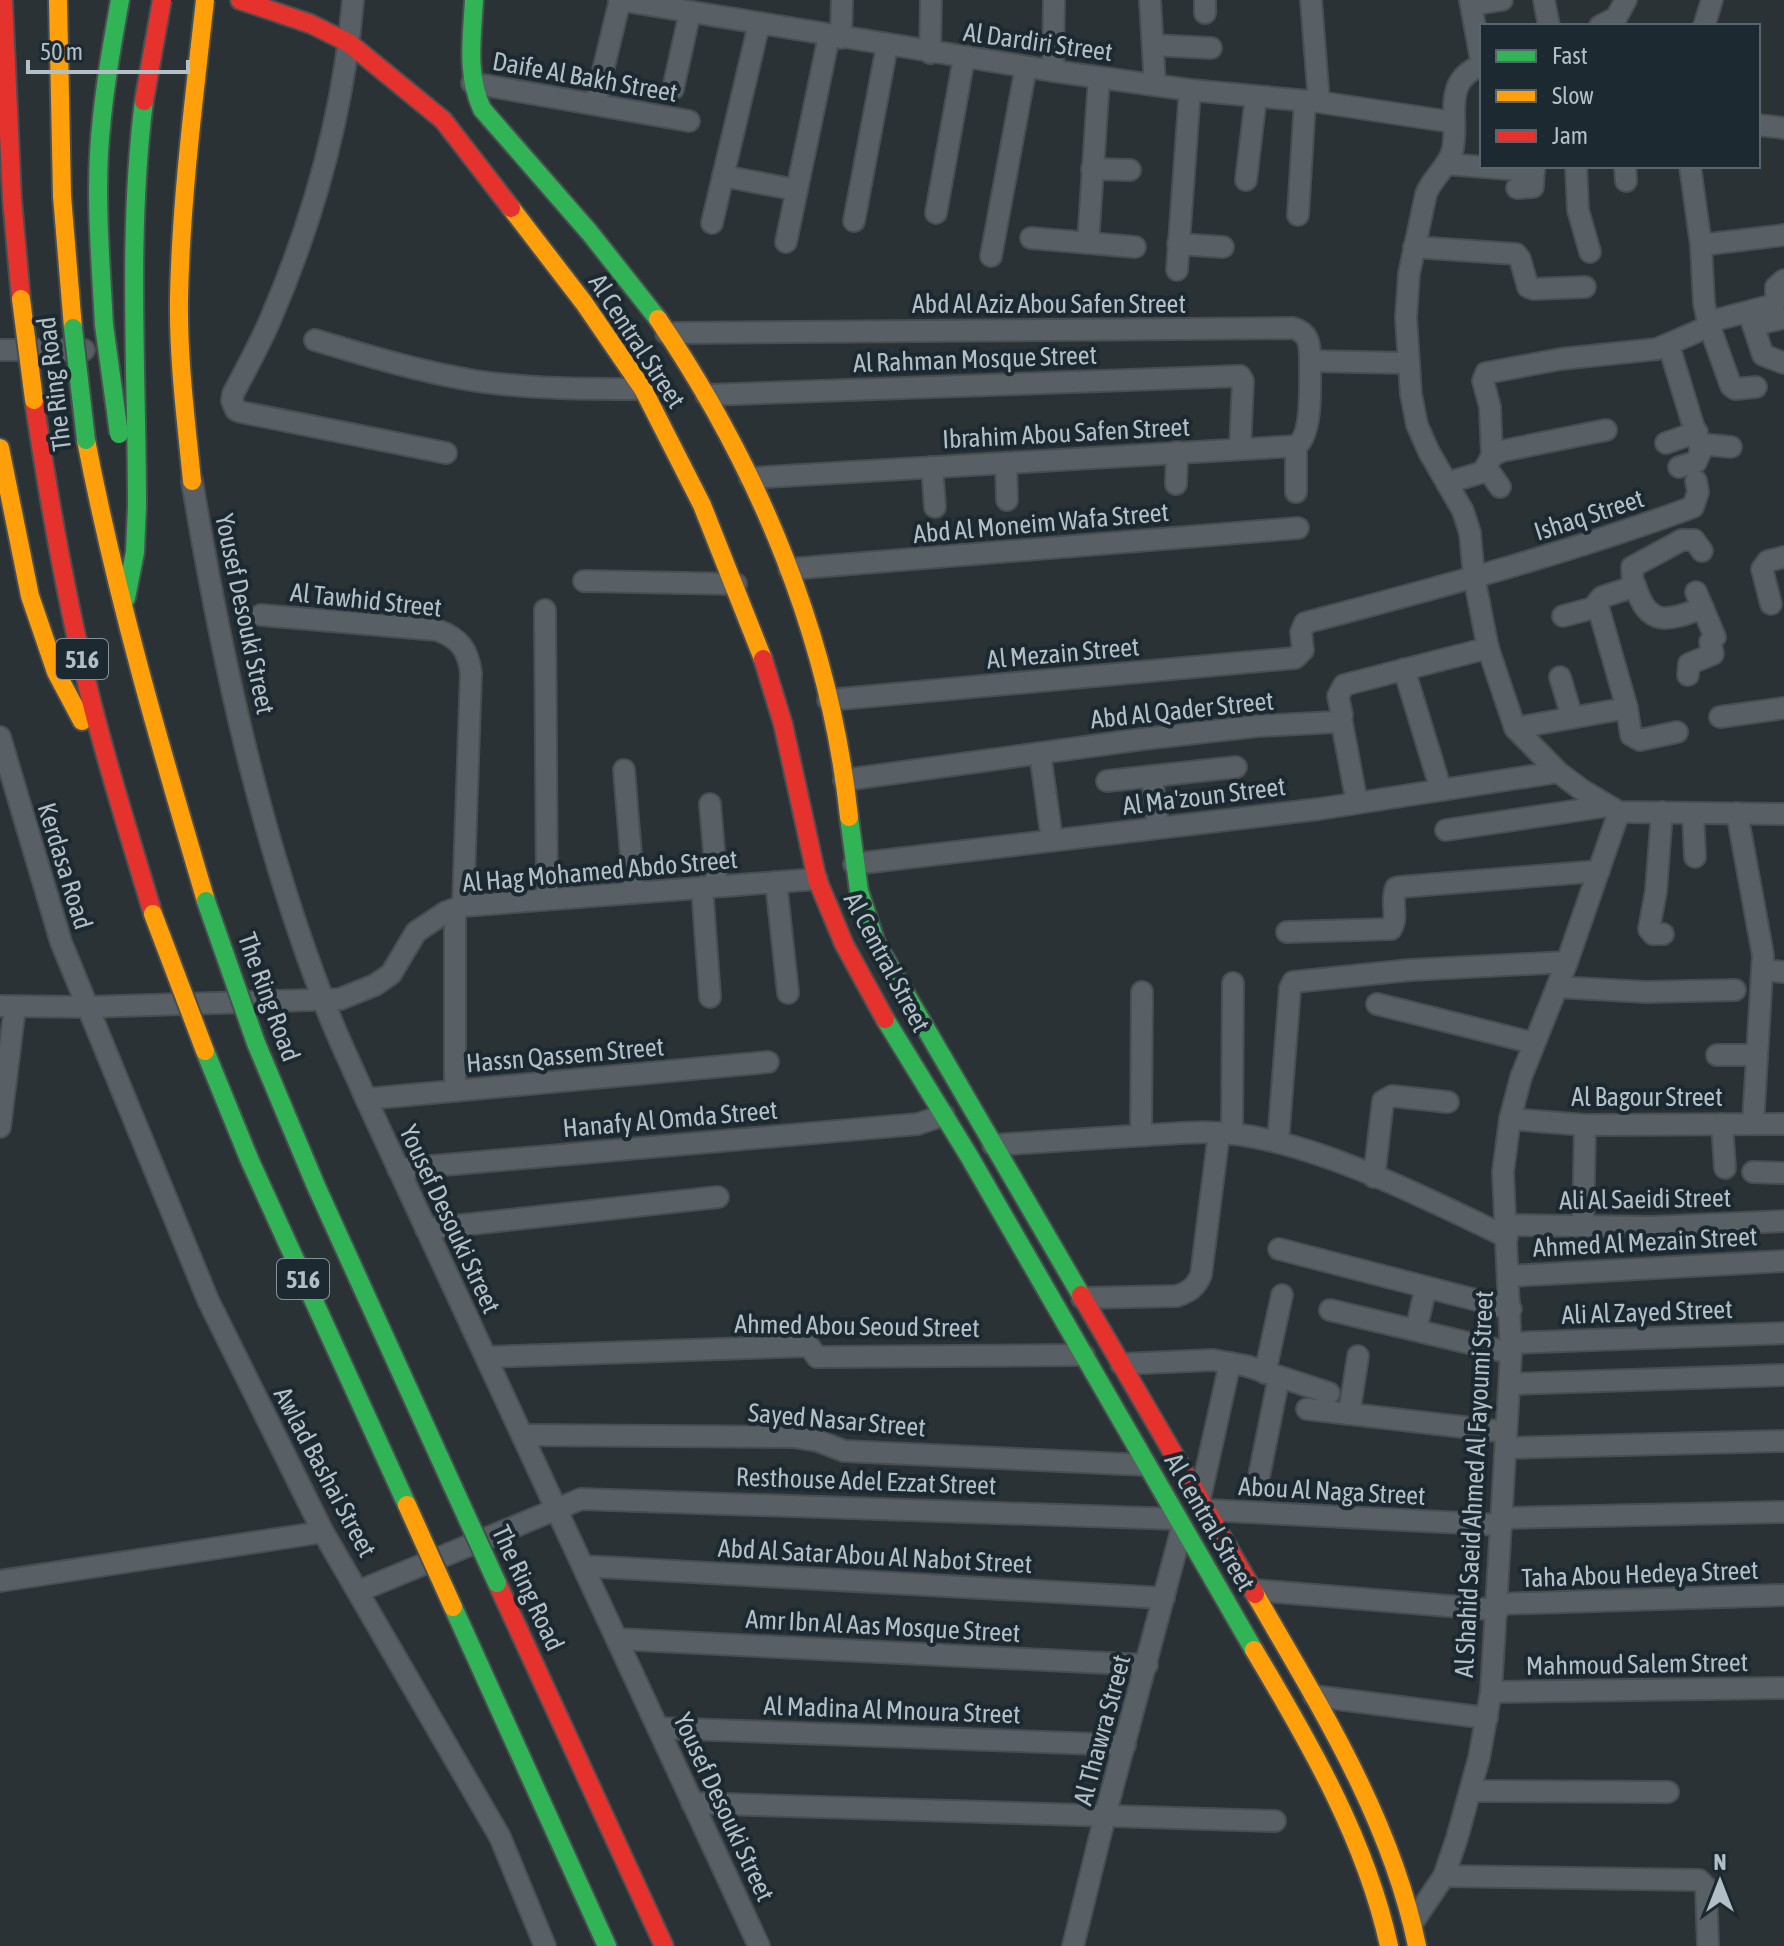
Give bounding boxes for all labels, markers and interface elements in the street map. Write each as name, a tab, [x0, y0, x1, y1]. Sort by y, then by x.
street label: Al Dardiri Street	[962, 17, 1114, 67]
scale bar	[28, 24, 188, 74]
legend	[1480, 24, 1760, 168]
text: 50 m	[40, 38, 83, 65]
text: Fast	[1552, 42, 1588, 69]
street label: Daife Al Bakh Street	[490, 46, 680, 108]
text: Slow	[1552, 82, 1594, 109]
text: Jam	[1552, 122, 1588, 149]
street label: Al Central Street	[583, 268, 691, 414]
street label: Abd Al Aziz Abou Safen Street	[912, 289, 1186, 319]
street label: The Ring Road	[31, 315, 77, 453]
street label: Al Rahman Mosque Street	[853, 340, 1097, 378]
street label: Ibrahim Abou Safen Street	[942, 412, 1190, 454]
street label: Ishaq Street	[1530, 483, 1648, 547]
street label: Abd Al Moneim Wafa Street	[912, 497, 1170, 549]
street label: Yousef Desouki Street	[209, 511, 281, 717]
street label: Al Tawhid Street	[289, 577, 443, 623]
street label: Al Mezain Street	[985, 631, 1141, 675]
road number: 516	[56, 639, 108, 679]
street label: Abd Al Qader Street	[1089, 685, 1275, 735]
street label: Al Ma'zoun Street	[1121, 771, 1287, 821]
street label: Kerdasa Road	[32, 799, 98, 933]
street label: Al Hag Mohamed Abdo Street	[461, 844, 739, 898]
street label: Al Central Street	[838, 887, 936, 1037]
street label: The Ring Road	[232, 929, 306, 1065]
street label: Hassn Qassem Street	[465, 1031, 665, 1079]
street label: Al Bagour Street	[1571, 1082, 1723, 1112]
street label: Hanafy Al Omda Street	[561, 1095, 779, 1143]
street label: Yousef Desouki Street	[393, 1120, 507, 1318]
street label: Ali Al Saeidi Street	[1559, 1183, 1731, 1215]
street label: Ahmed Al Mezain Street	[1532, 1221, 1758, 1263]
road number: 516	[277, 1259, 329, 1299]
street label: Al Shahid Saeid Ahmed Al Fayoumi Street	[1449, 1290, 1499, 1678]
street label: Ali Al Zayed Street	[1561, 1294, 1733, 1330]
street label: Ahmed Abou Seoud Street	[734, 1309, 980, 1343]
street label: Awlad Bashai Street	[268, 1382, 382, 1562]
street label: Sayed Nasar Street	[747, 1397, 927, 1443]
street label: Al Central Street	[1159, 1448, 1261, 1596]
street label: Resthouse Adel Ezzat Street	[735, 1461, 997, 1501]
street label: Abou Al Naga Street	[1238, 1471, 1426, 1511]
street label: The Ring Road	[486, 1521, 570, 1655]
street label: Abd Al Satar Abou Al Nabot Street	[717, 1533, 1033, 1579]
street label: Taha Abou Hedeya Street	[1521, 1555, 1759, 1593]
street label: Amr Ibn Al Aas Mosque Street	[745, 1604, 1021, 1648]
street label: Mahmoud Salem Street	[1526, 1647, 1748, 1681]
street label: Al Thawra Street	[1068, 1652, 1136, 1808]
street label: Al Madina Al Mnoura Street	[763, 1691, 1021, 1729]
street label: Yousef Desouki Street	[667, 1708, 781, 1906]
north arrow	[1680, 1842, 1760, 1922]
text: N	[1714, 1849, 1726, 1875]

